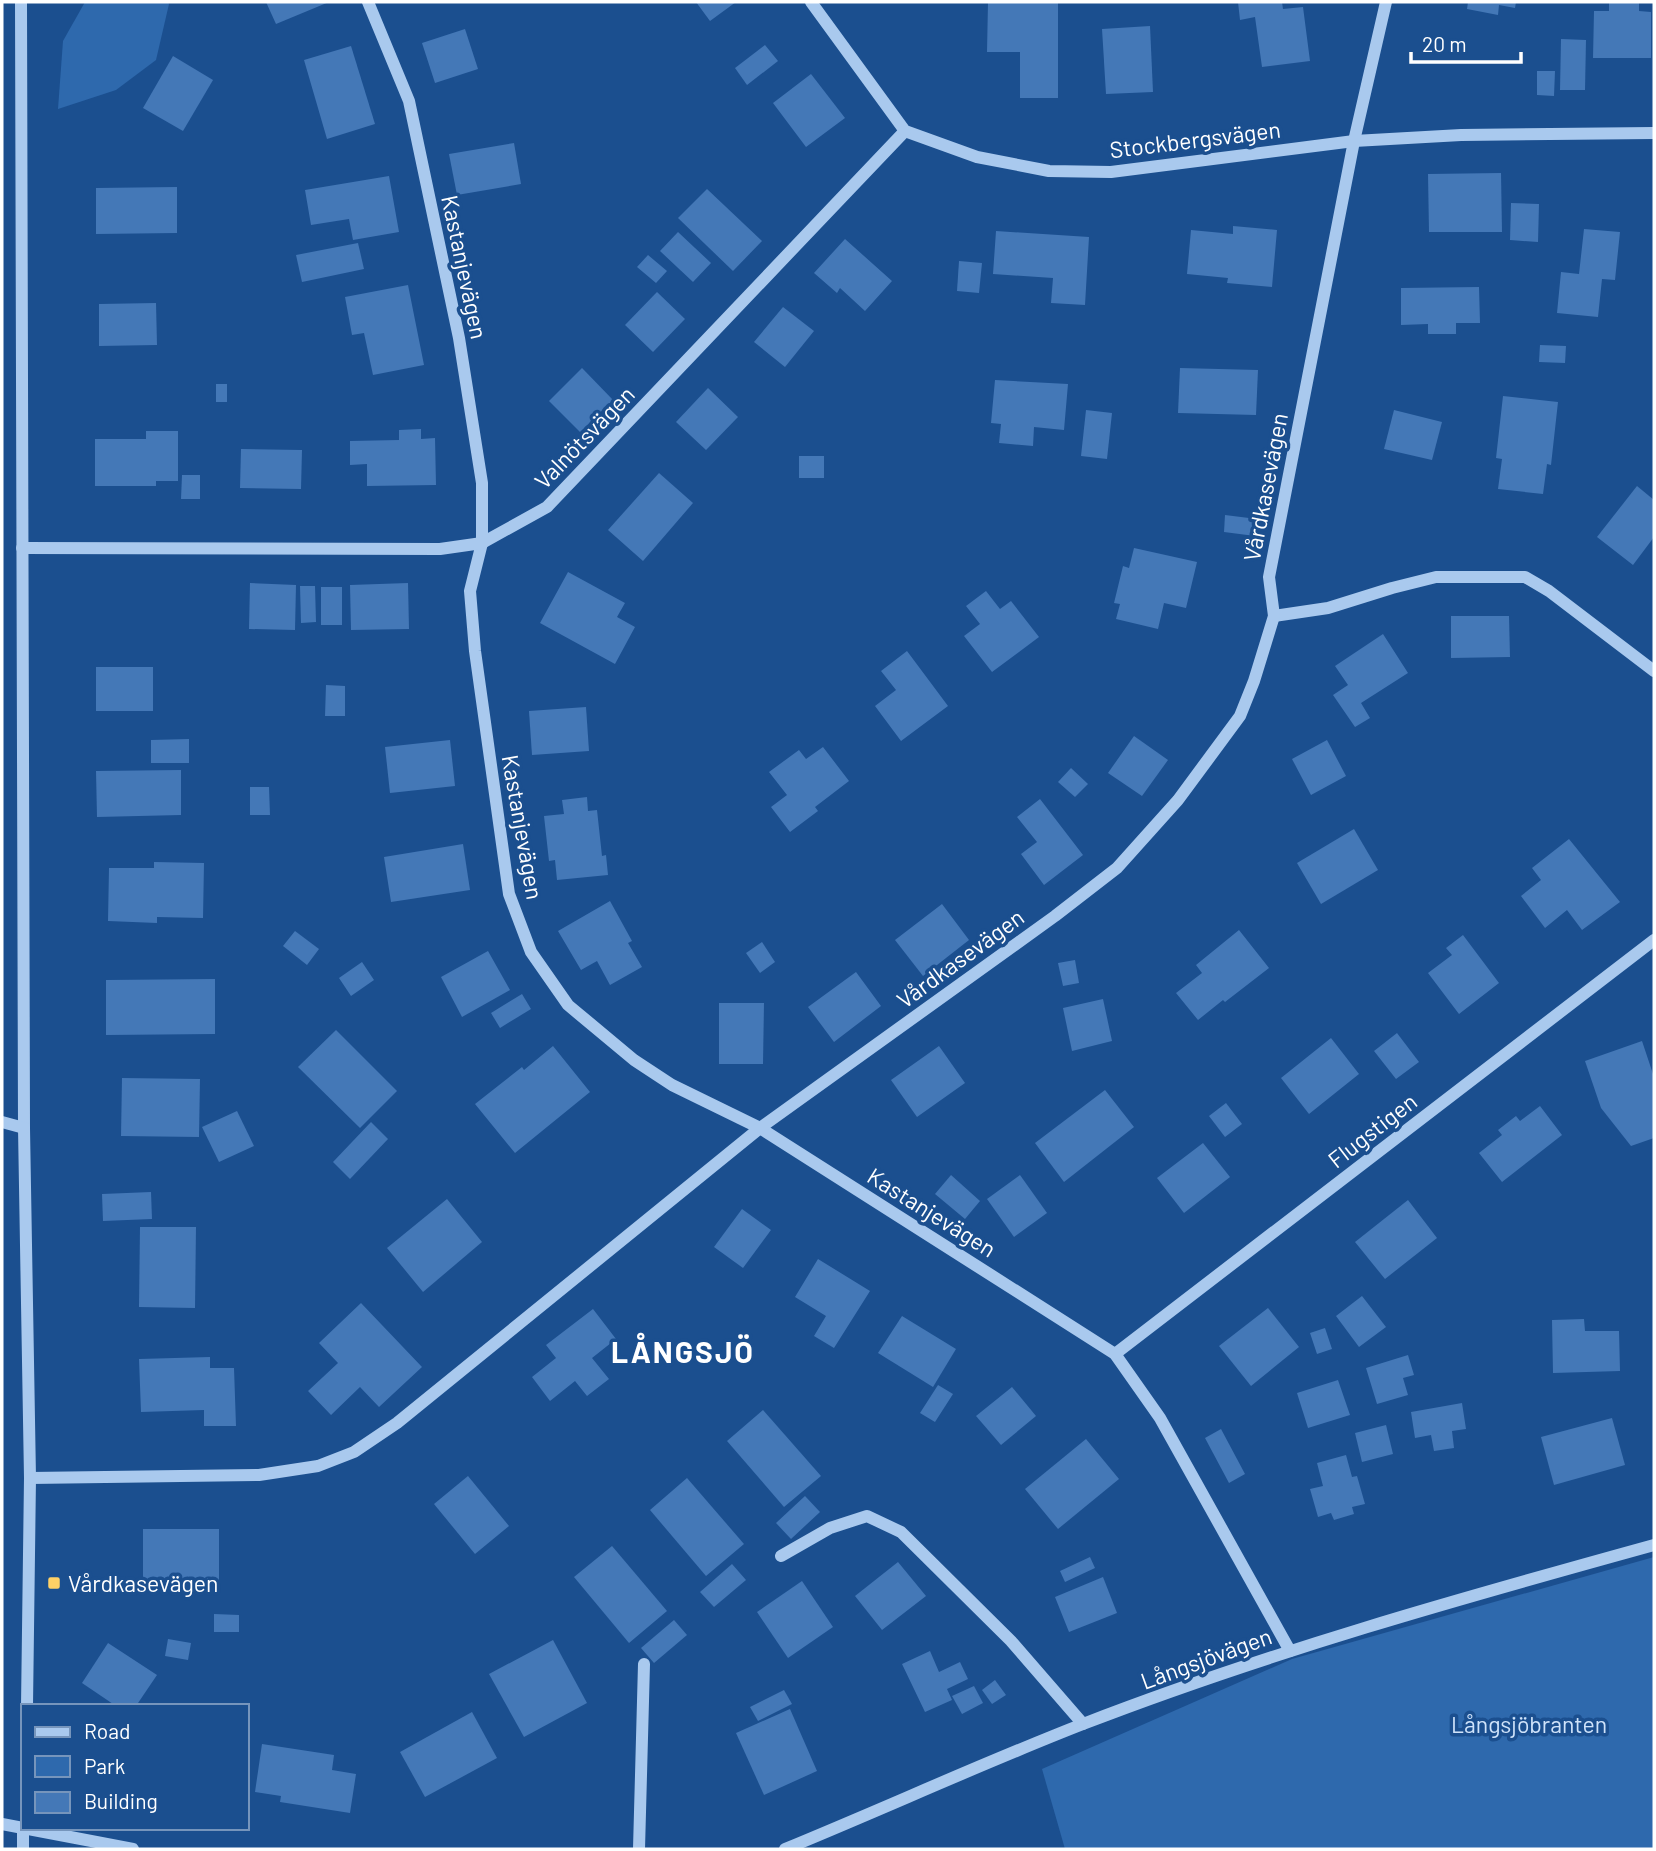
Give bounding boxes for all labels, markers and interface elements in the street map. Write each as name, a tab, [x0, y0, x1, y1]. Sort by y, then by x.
scale bar	[1411, 21, 1521, 65]
text: 20 m	[1422, 31, 1467, 56]
street label: Stockbergsvägen	[1108, 115, 1282, 163]
street label: Kastanjevägen	[436, 193, 494, 341]
street label: Valnötsvägen	[528, 380, 640, 494]
street label: Vårdkasevägen	[1237, 410, 1293, 564]
street label: Kastanjevägen	[497, 753, 549, 901]
street label: Vårdkasevägen	[891, 902, 1029, 1014]
street label: Flugstigen	[1322, 1087, 1422, 1173]
street label: Kastanjevägen	[863, 1161, 1001, 1263]
district label: LÅNGSJÖ	[611, 1332, 755, 1369]
place label: Vårdkasevägen	[68, 1569, 218, 1597]
marker: Vårdkasevägen	[46, 1575, 62, 1591]
street label: Långsjövägen	[1137, 1621, 1275, 1695]
legend	[21, 1704, 248, 1830]
park label: Långsjöbranten	[1451, 1710, 1607, 1738]
text: Road	[84, 1718, 130, 1743]
text: Park	[84, 1753, 125, 1778]
text: Building	[84, 1788, 158, 1813]

